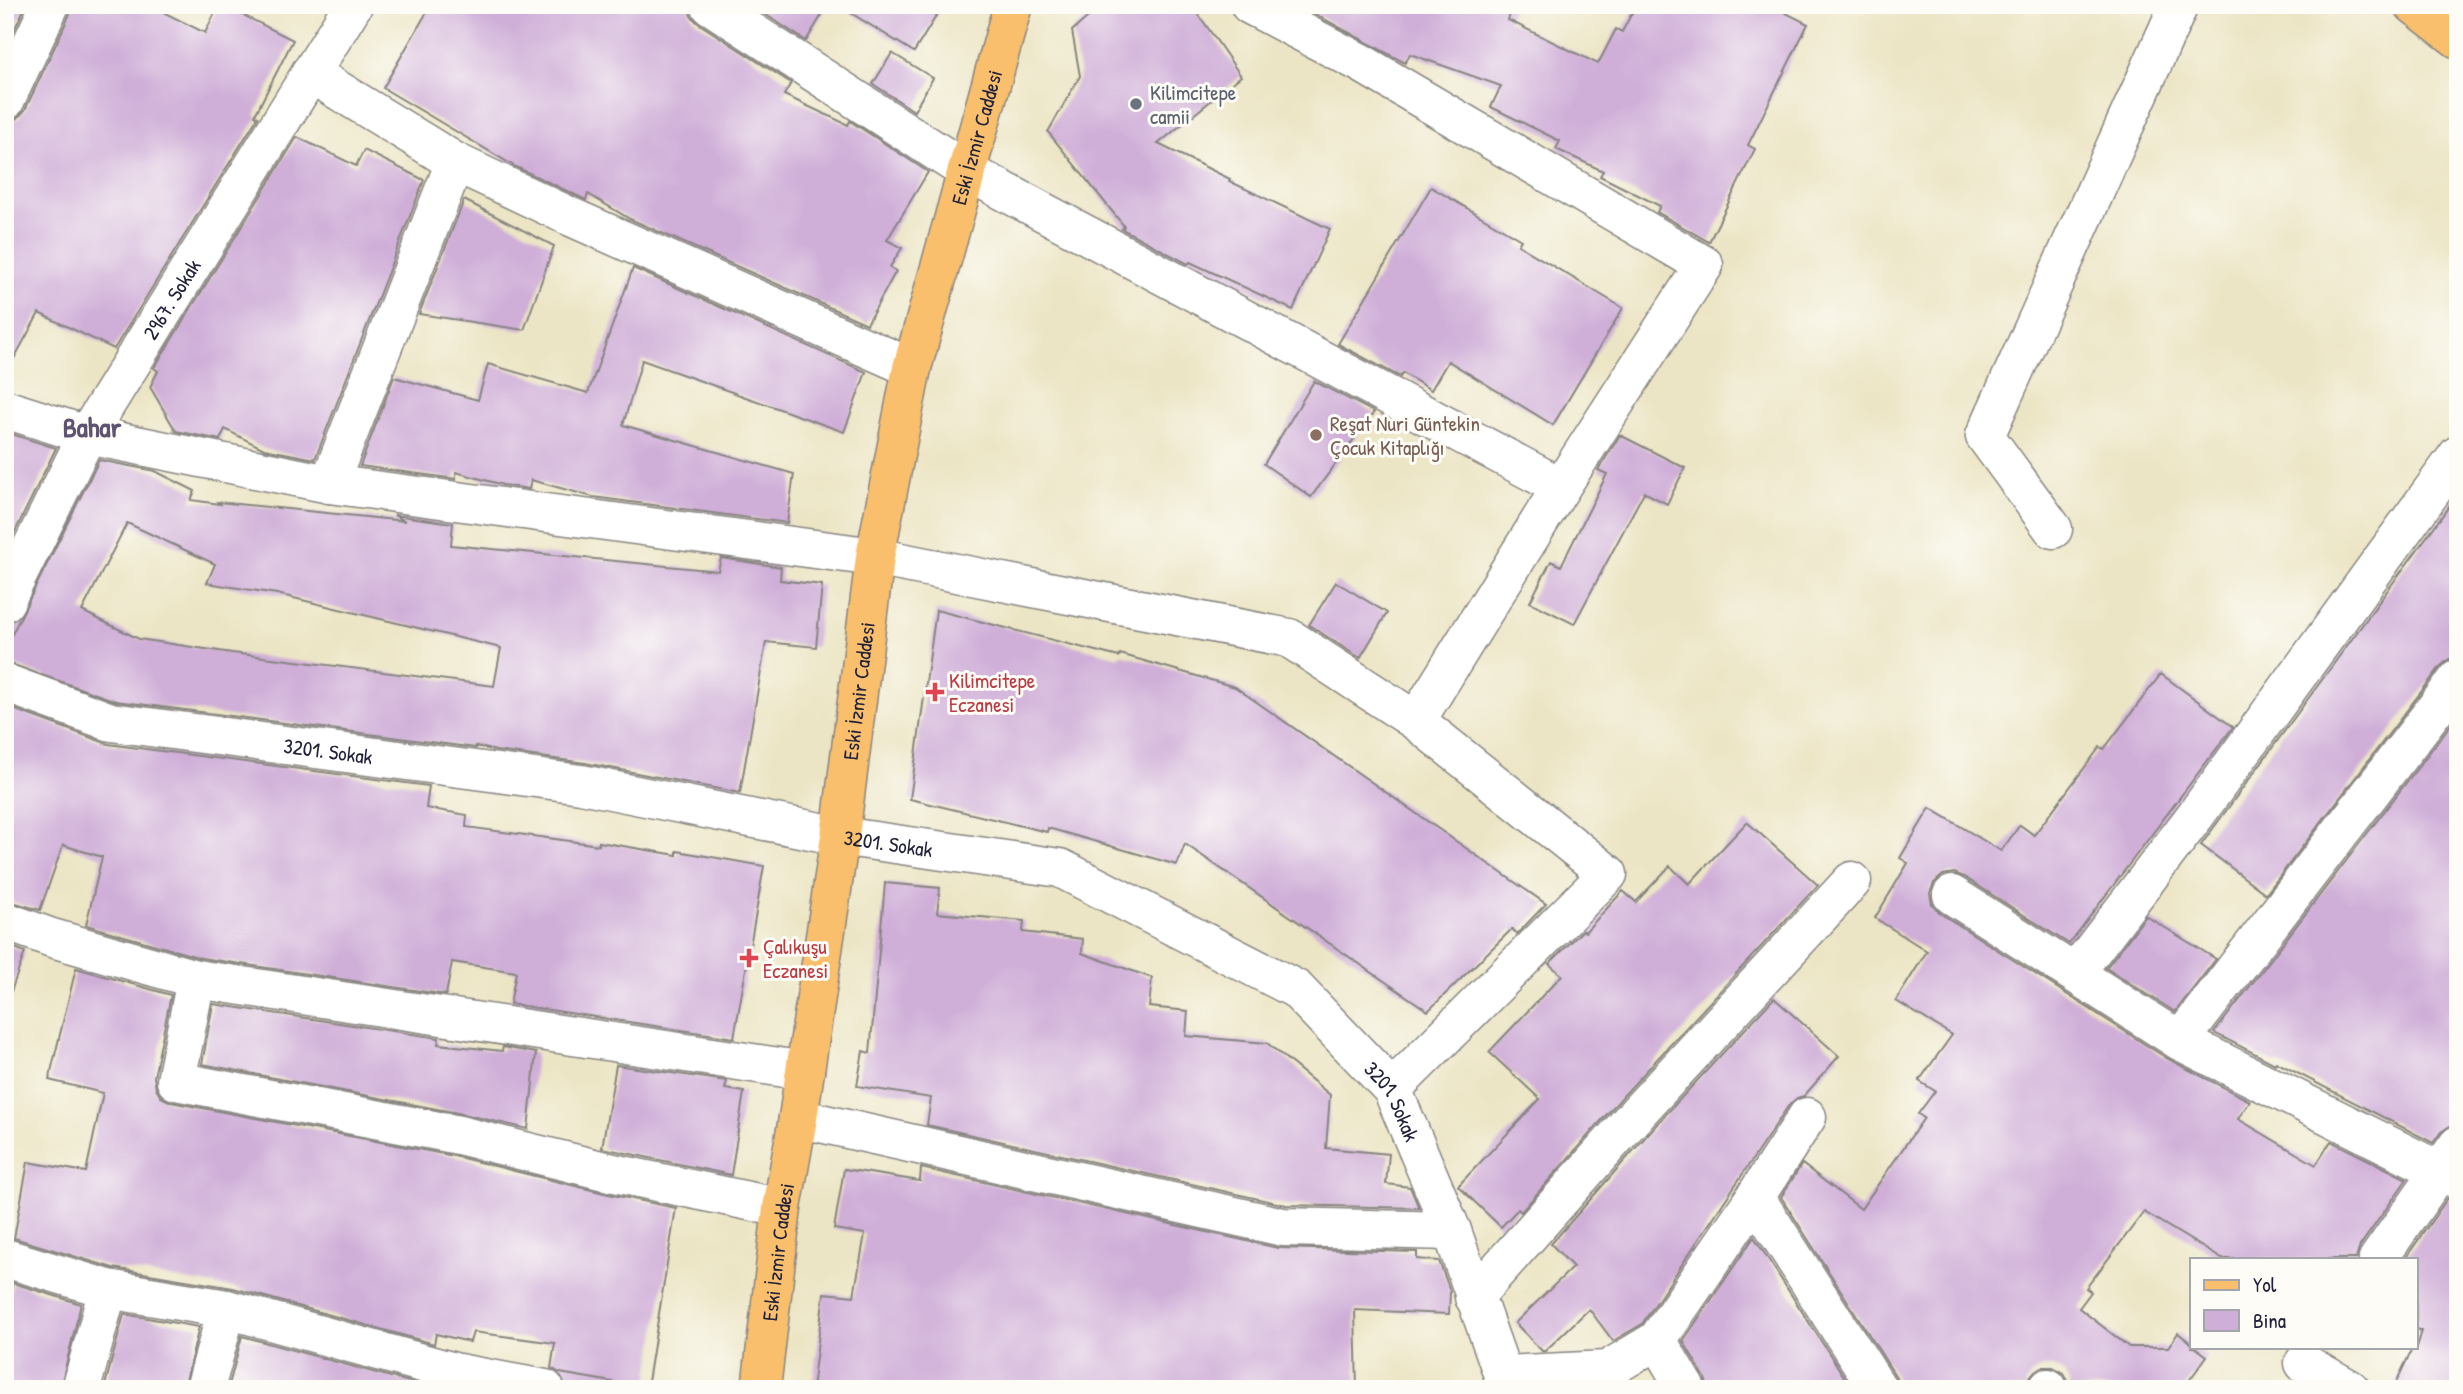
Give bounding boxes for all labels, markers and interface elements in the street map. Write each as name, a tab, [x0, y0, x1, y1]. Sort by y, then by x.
street label: Eski İzmir Caddesi	[944, 66, 1009, 208]
place label: Kilimcitepe camii	[1150, 78, 1236, 131]
marker: Kilimcitepe camii	[1128, 96, 1144, 112]
street label: 2967. Sokak	[135, 253, 207, 345]
district label: Bahar	[63, 408, 122, 446]
place label: Reşat Nuri Güntekin Çocuk Kitaplığı	[1330, 409, 1480, 462]
marker: Reşat Nuri Güntekin Çocuk Kitaplığı	[1308, 427, 1324, 443]
street label: Eski İzmir Caddesi	[835, 620, 881, 762]
place label: Kilimcitepe Eczanesi	[949, 666, 1035, 719]
marker: Kilimcitepe Eczanesi	[927, 684, 943, 700]
street label: 3201. Sokak	[282, 730, 375, 771]
street label: 3201. Sokak	[842, 822, 935, 864]
place label: Çalıkuşu Eczanesi	[763, 932, 828, 985]
marker: Çalıkuşu Eczanesi	[741, 950, 757, 966]
street label: 3201. Sokak	[1358, 1054, 1427, 1146]
street label: Eski İzmir Caddesi	[754, 1181, 801, 1323]
legend	[2190, 1258, 2418, 1348]
text: Yol	[2253, 1270, 2277, 1299]
text: Bina	[2253, 1306, 2286, 1335]

